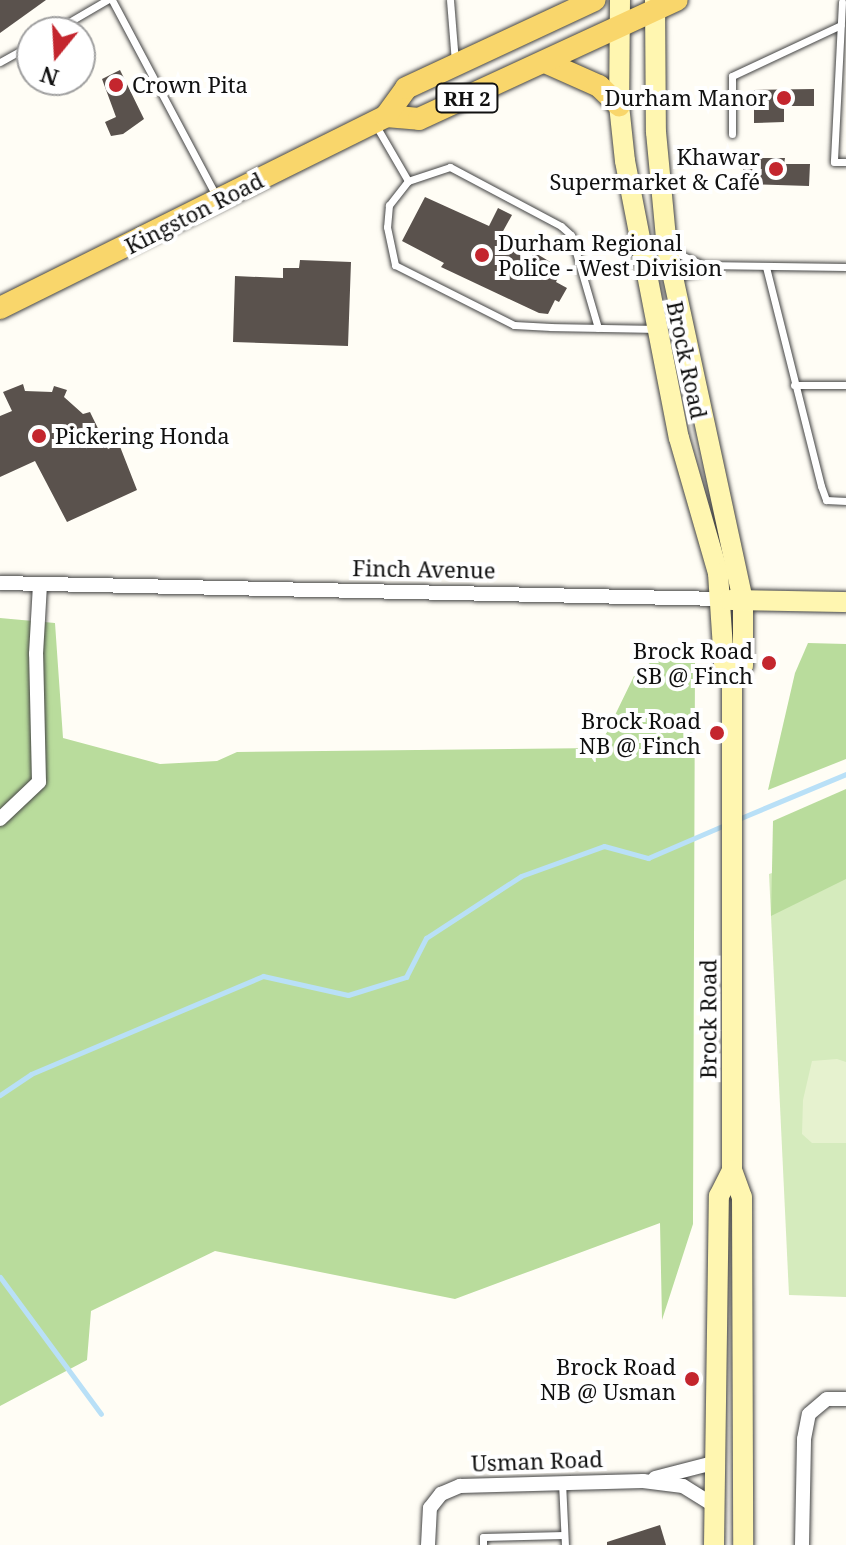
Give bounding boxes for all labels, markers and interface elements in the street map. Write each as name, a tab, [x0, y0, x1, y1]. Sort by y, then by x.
north arrow	[16, 16, 96, 96]
text: N	[36, 60, 62, 94]
place label: Crown Pita	[132, 72, 248, 98]
marker: Crown Pita	[107, 76, 125, 94]
road number: RH 2	[435, 82, 499, 114]
place label: Durham Manor	[605, 85, 768, 111]
marker: Durham Manor	[775, 89, 793, 107]
place label: Khawar Supermarket & Café	[549, 143, 760, 194]
marker: Khawar Supermarket & Café	[767, 160, 785, 178]
street label: Kingston Road	[120, 167, 268, 259]
place label: Durham Regional Police - West Division	[498, 229, 722, 280]
marker: Durham Regional Police - West Division	[473, 246, 491, 264]
street label: Brock Road	[662, 299, 712, 421]
place label: Pickering Honda	[55, 423, 230, 449]
marker: Pickering Honda	[30, 427, 48, 445]
street label: Finch Avenue	[352, 555, 496, 583]
place label: Brock Road SB @ Finch	[633, 637, 753, 688]
marker: Brock Road SB @ Finch	[760, 654, 778, 672]
place label: Brock Road NB @ Finch	[579, 707, 701, 758]
marker: Brock Road NB @ Finch	[708, 724, 726, 742]
street label: Brock Road	[695, 959, 721, 1079]
place label: Brock Road NB @ Usman	[540, 1353, 676, 1404]
marker: Brock Road NB @ Usman	[683, 1370, 701, 1388]
street label: Usman Road	[471, 1446, 603, 1476]

